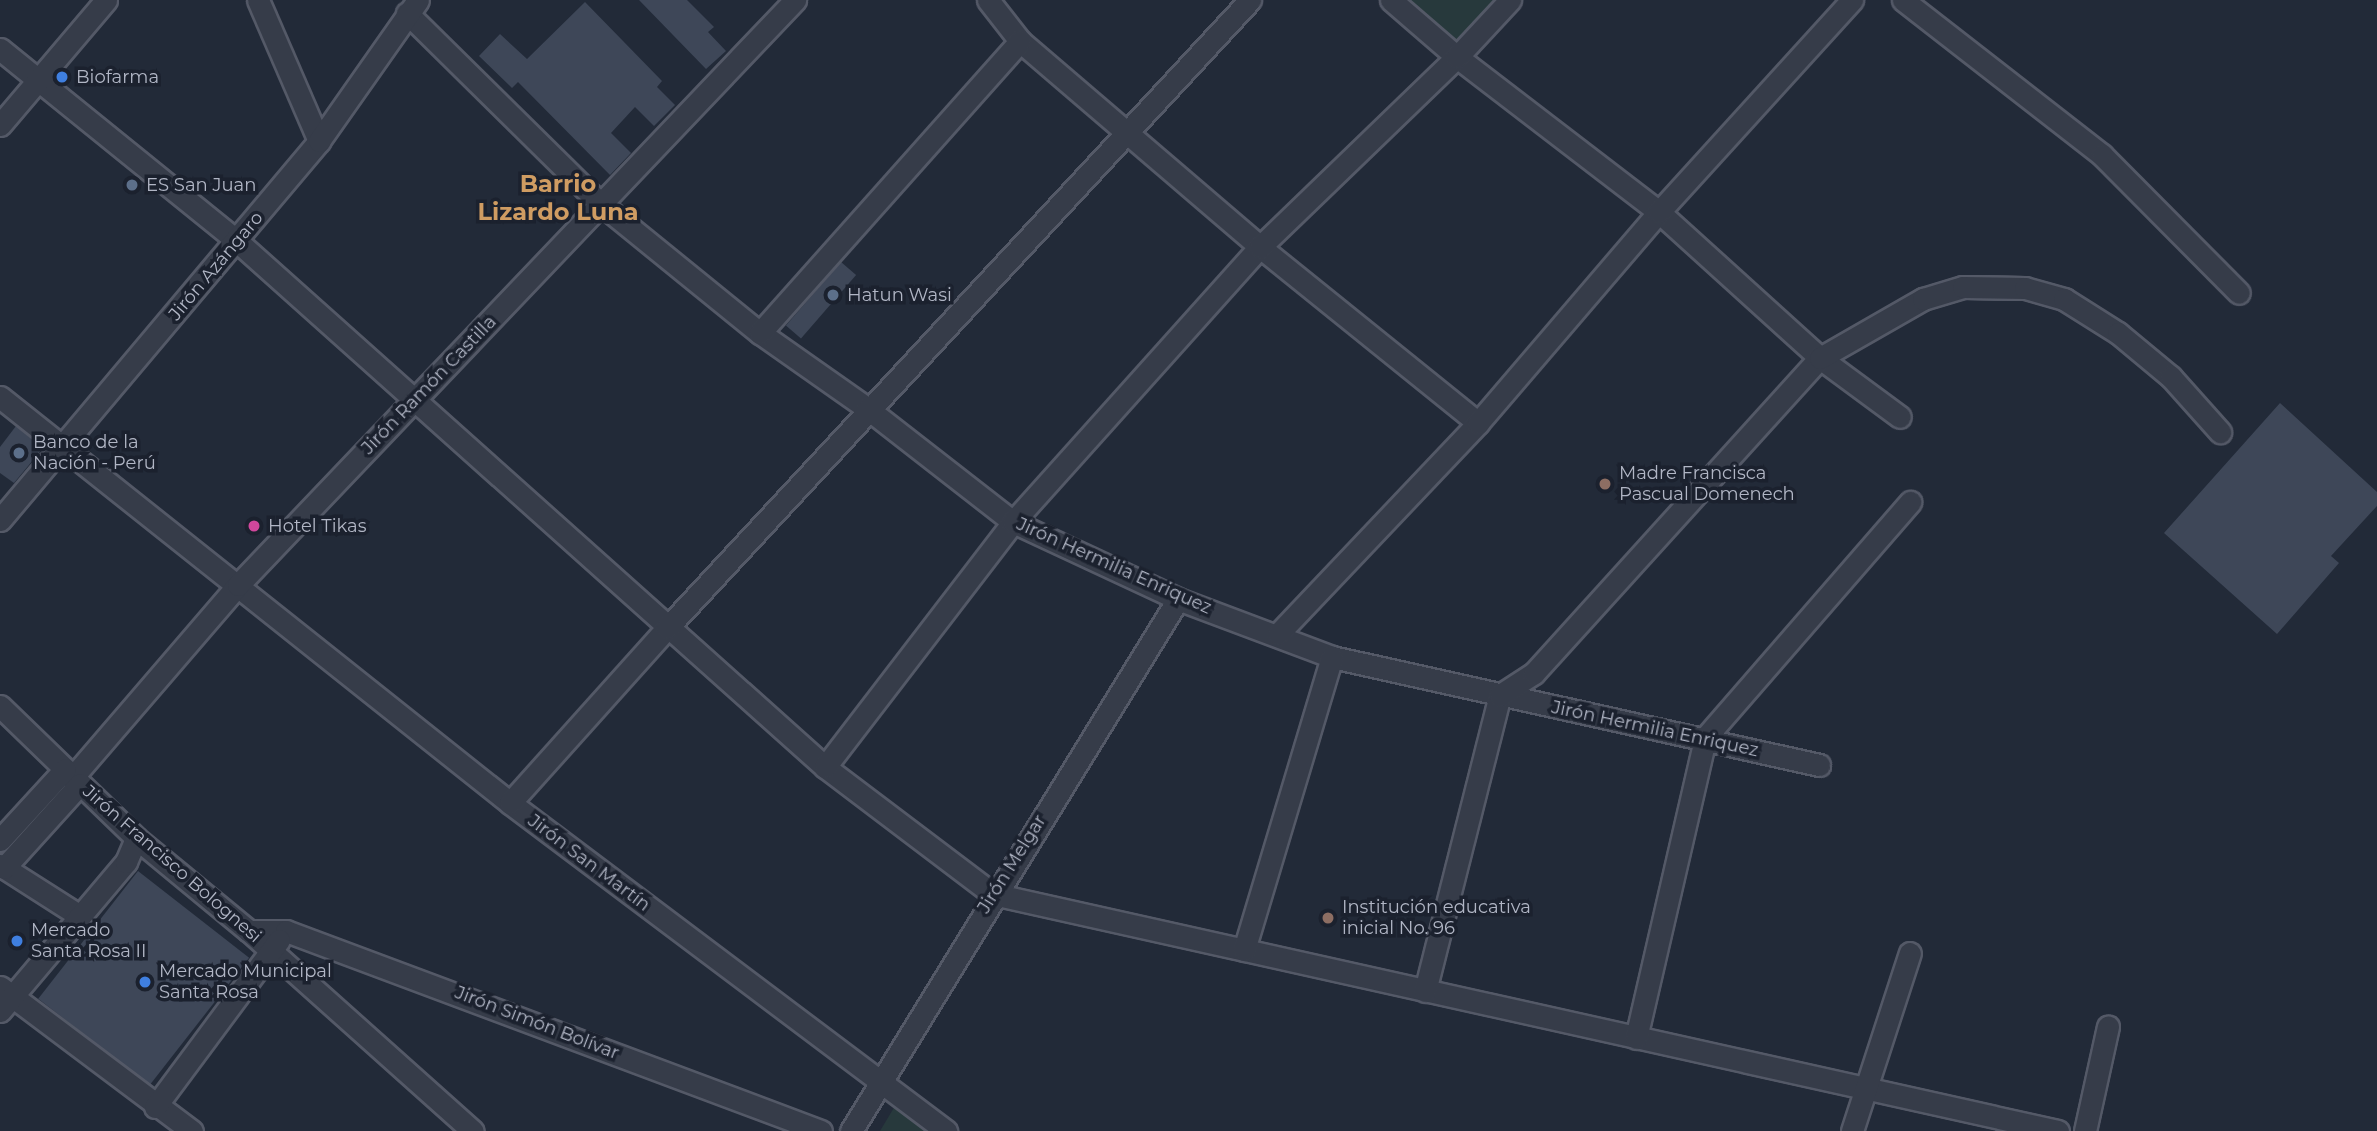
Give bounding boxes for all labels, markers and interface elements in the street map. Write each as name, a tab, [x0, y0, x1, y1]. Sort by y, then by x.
place label: Biofarma	[76, 66, 159, 88]
marker: Biofarma	[54, 69, 70, 85]
district label: Barrio Lizardo Luna	[477, 170, 639, 226]
place label: ES San Juan	[146, 174, 256, 196]
marker: ES San Juan	[124, 177, 140, 193]
street label: Jirón Azángaro	[164, 207, 268, 325]
place label: Hatun Wasi	[847, 284, 952, 306]
marker: Hatun Wasi	[825, 287, 841, 303]
street label: Jirón Ramón Castilla	[357, 311, 501, 459]
place label: Banco de la Nación - Perú	[33, 432, 156, 474]
marker: Banco de la Nación - Perú	[11, 445, 27, 461]
place label: Madre Francisca Pascual Domenech	[1619, 463, 1795, 505]
marker: Madre Francisca Pascual Domenech	[1597, 476, 1613, 492]
street label: Jirón Hermilia Enriquez	[1013, 513, 1215, 619]
place label: Hotel Tikas	[268, 515, 366, 537]
marker: Hotel Tikas	[246, 518, 262, 534]
street label: Jirón Hermilia Enriquez	[1550, 697, 1760, 761]
street label: Jirón Francisco Bolognesi	[78, 781, 266, 947]
street label: Jirón San Martín	[524, 810, 654, 916]
street label: Jirón Melgar	[973, 811, 1051, 917]
place label: Institución educativa inicial No. 96	[1342, 897, 1531, 940]
marker: Institución educativa inicial No. 96	[1320, 910, 1336, 926]
place label: Mercado Santa Rosa II	[31, 920, 146, 962]
marker: Mercado Santa Rosa II	[9, 933, 25, 949]
place label: Mercado Municipal Santa Rosa	[159, 961, 332, 1004]
marker: Mercado Municipal Santa Rosa	[137, 974, 153, 990]
street label: Jirón Simón Bolívar	[452, 982, 622, 1064]

